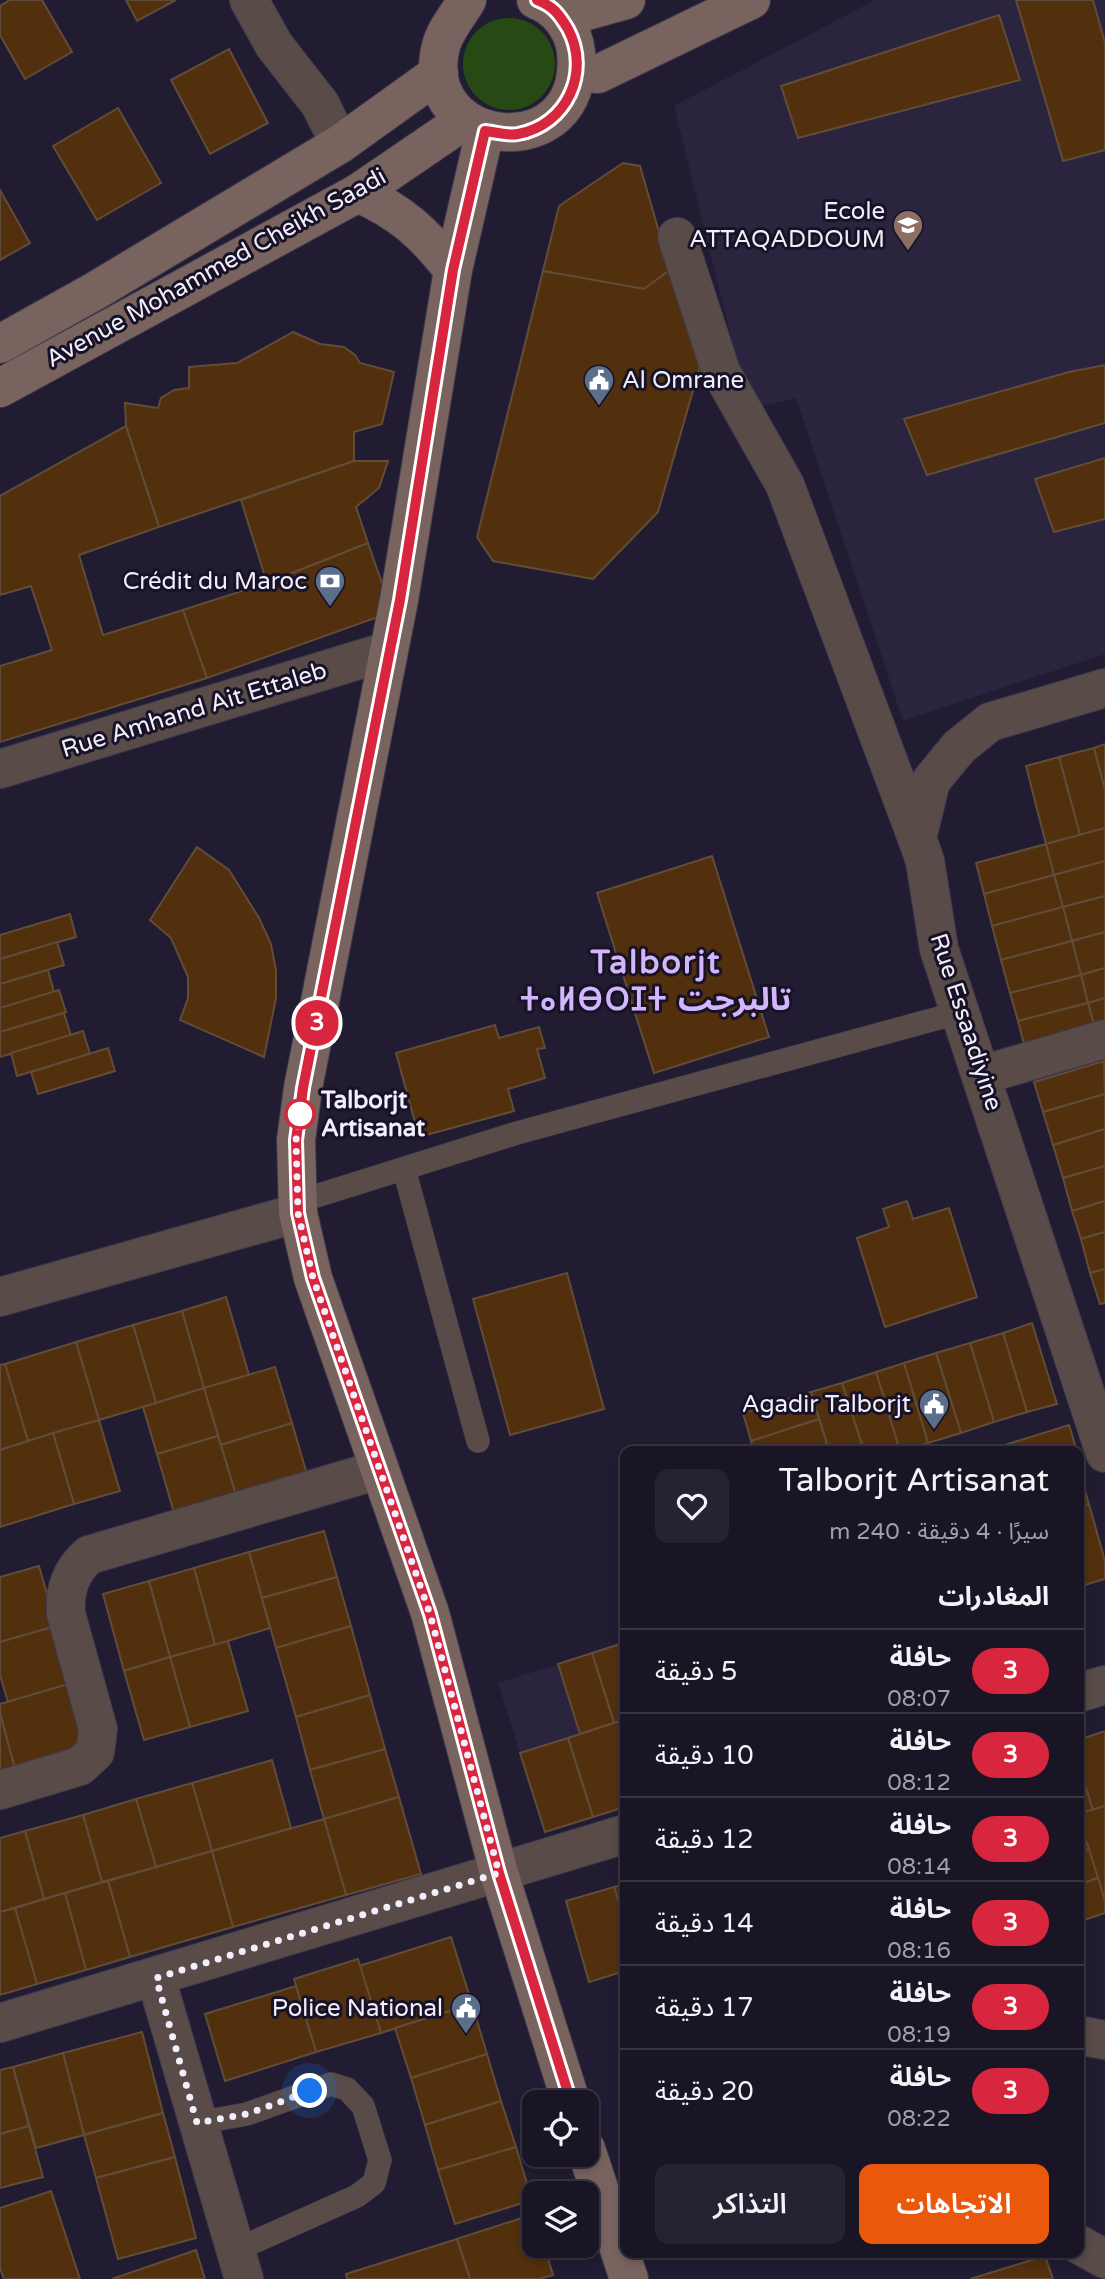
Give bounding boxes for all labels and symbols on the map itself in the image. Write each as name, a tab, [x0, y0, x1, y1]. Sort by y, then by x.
street label: Avenue Mohammed Cheikh Saadi	[41, 162, 391, 374]
place label: Ecole ATTAQADDOUM	[689, 197, 885, 254]
school or university icon: Ecole ATTAQADDOUM	[891, 208, 925, 252]
public building icon: Al Omrane	[582, 363, 616, 407]
place label: Al Omrane	[622, 366, 744, 395]
bank icon: Crédit du Maroc	[313, 564, 347, 608]
place label: Crédit du Maroc	[123, 567, 307, 596]
street label: Rue Amhand Ait Ettaleb	[58, 656, 330, 764]
street label: Rue Essaadiyine	[924, 930, 1008, 1114]
district label: Talborjt ⵜⴰⵍⴱⵔⵊⵜ تالبرجت	[521, 944, 791, 1019]
line badge: 3	[294, 1000, 340, 1046]
place label: Talborjt Artisanat	[320, 1086, 426, 1143]
marker: Talborjt Artisanat	[285, 1099, 315, 1129]
public building icon: Agadir Talborjt	[917, 1387, 951, 1431]
place label: Agadir Talborjt	[742, 1390, 911, 1419]
public building icon: Police National	[449, 1991, 483, 2035]
place label: Police National	[272, 1994, 443, 2023]
your location	[292, 2073, 327, 2108]

